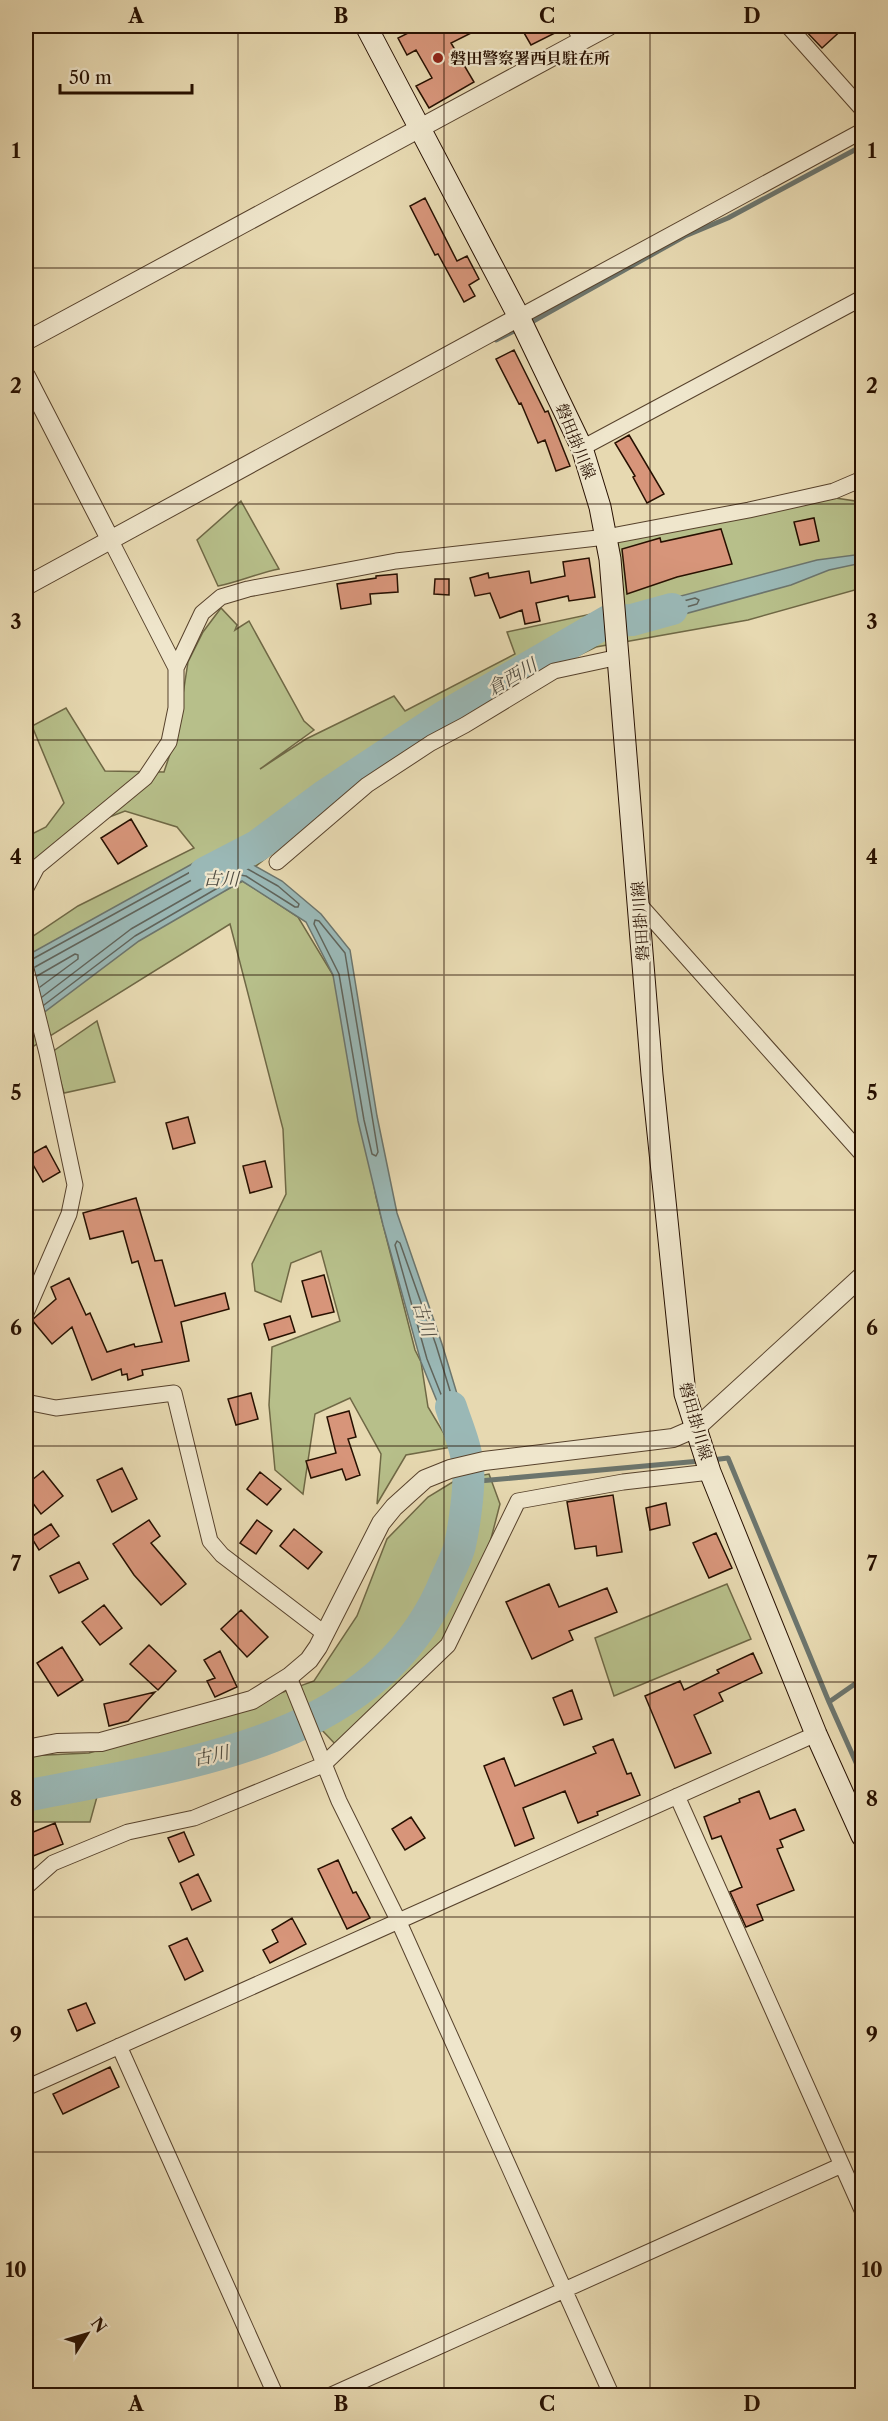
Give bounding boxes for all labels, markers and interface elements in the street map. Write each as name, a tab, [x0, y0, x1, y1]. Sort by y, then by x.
text: A	[127, 4, 144, 28]
text: B	[334, 4, 349, 28]
text: C	[539, 4, 555, 28]
text: D	[743, 4, 761, 28]
place label: 磐田警察署西貝駐在所	[450, 48, 610, 68]
marker: 磐田警察署西貝駐在所	[431, 51, 445, 65]
scale bar	[60, 57, 192, 95]
text: 50 m	[69, 67, 112, 89]
text: 1	[12, 139, 21, 163]
text: 1	[868, 139, 877, 163]
text: 2	[10, 374, 22, 398]
text: 2	[866, 374, 878, 398]
street label: 磐田掛川線	[552, 400, 600, 482]
text: 3	[10, 610, 22, 634]
text: 3	[866, 610, 878, 634]
water label: 倉西川	[483, 653, 543, 700]
text: 4	[10, 845, 22, 869]
text: 4	[866, 845, 878, 869]
water label: 古川	[203, 868, 241, 890]
street label: 磐田掛川線	[627, 880, 653, 962]
text: 5	[10, 1081, 22, 1105]
text: 5	[866, 1081, 878, 1105]
water label: 古川	[408, 1299, 440, 1341]
text: 6	[10, 1316, 22, 1340]
text: 6	[866, 1316, 878, 1340]
street label: 磐田掛川線	[675, 1380, 717, 1462]
text: 7	[11, 1552, 22, 1576]
text: 7	[867, 1552, 878, 1576]
water label: 古川	[191, 1741, 233, 1771]
text: 8	[10, 1787, 22, 1811]
text: 8	[866, 1787, 878, 1811]
text: 9	[10, 2023, 22, 2047]
text: 9	[866, 2023, 878, 2047]
text: 10	[5, 2258, 27, 2282]
text: 10	[861, 2258, 883, 2282]
north arrow	[57, 2304, 117, 2364]
text: N	[87, 2313, 111, 2337]
text: A	[127, 2392, 144, 2416]
text: B	[334, 2392, 349, 2416]
text: C	[539, 2392, 555, 2416]
text: D	[743, 2392, 761, 2416]

